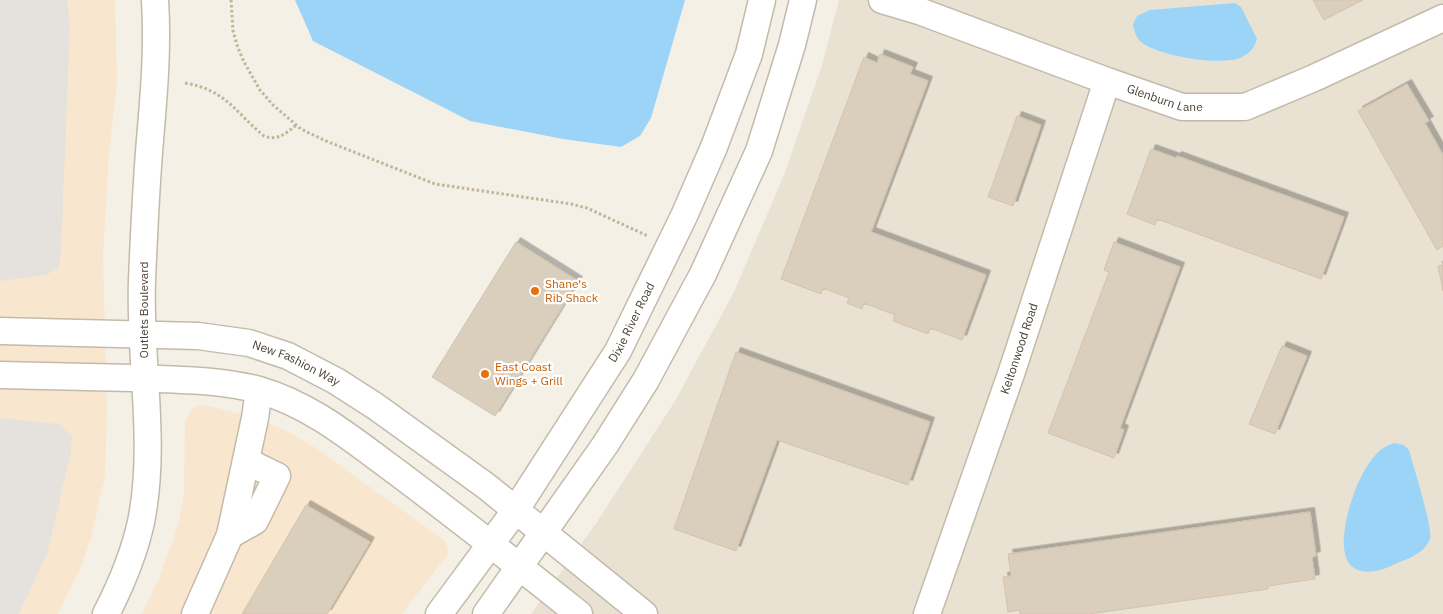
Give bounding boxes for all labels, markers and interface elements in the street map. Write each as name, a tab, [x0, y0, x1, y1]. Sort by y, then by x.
street label: Glenburn Lane	[1125, 80, 1203, 114]
street label: Outlets Boulevard	[136, 262, 151, 358]
place label: Shane's Rib Shack	[545, 276, 599, 305]
street label: Dixie River Road	[605, 280, 657, 365]
marker: Shane's Rib Shack	[529, 285, 541, 297]
street label: Keltonwood Road	[997, 301, 1041, 396]
street label: New Fashion Way	[251, 337, 343, 389]
place label: East Coast Wings + Grill	[495, 359, 563, 388]
marker: East Coast Wings + Grill	[479, 368, 491, 380]

